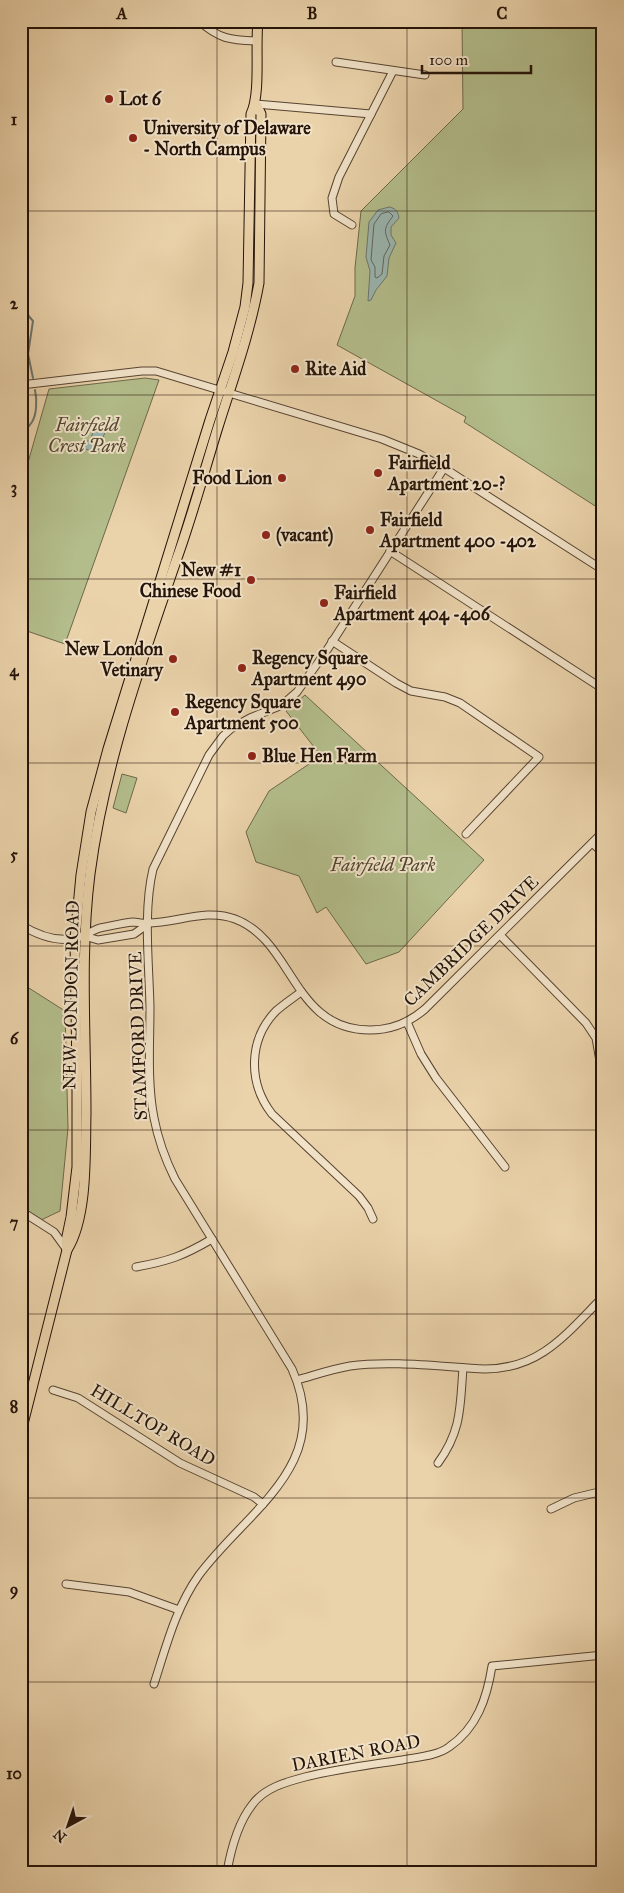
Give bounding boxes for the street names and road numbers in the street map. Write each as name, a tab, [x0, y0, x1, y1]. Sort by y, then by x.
street label: CAMBRIDGE DRIVE	[399, 871, 543, 1011]
street label: NEW LONDON ROAD	[58, 900, 84, 1090]
street label: STAMFORD DRIVE	[124, 951, 152, 1121]
street label: HILLTOP ROAD	[87, 1379, 219, 1471]
street label: DARIEN ROAD	[290, 1730, 422, 1776]

